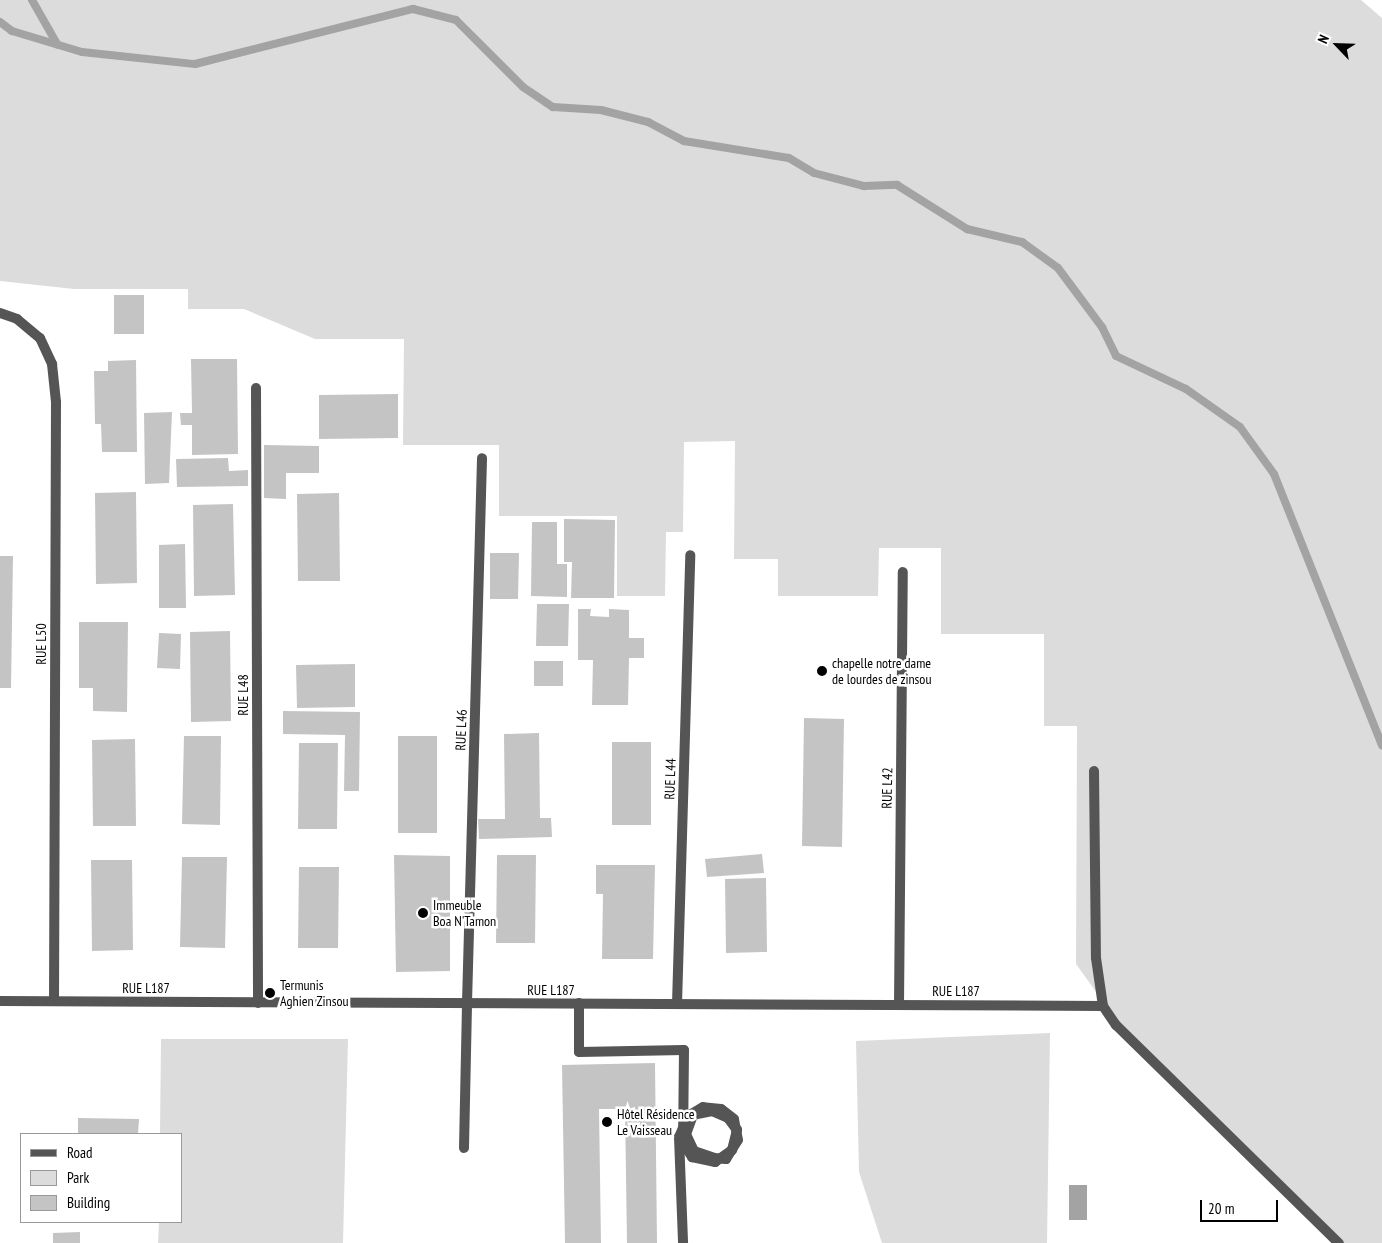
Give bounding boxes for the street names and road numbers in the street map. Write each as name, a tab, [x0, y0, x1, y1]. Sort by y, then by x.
street label: RUE L50	[33, 623, 49, 665]
street label: RUE L48	[235, 674, 251, 716]
street label: RUE L46	[452, 709, 470, 751]
street label: RUE L44	[661, 758, 679, 800]
street label: RUE L42	[878, 767, 896, 809]
street label: RUE L187	[122, 980, 170, 996]
street label: RUE L187	[527, 982, 575, 998]
street label: RUE L187	[932, 983, 980, 999]

